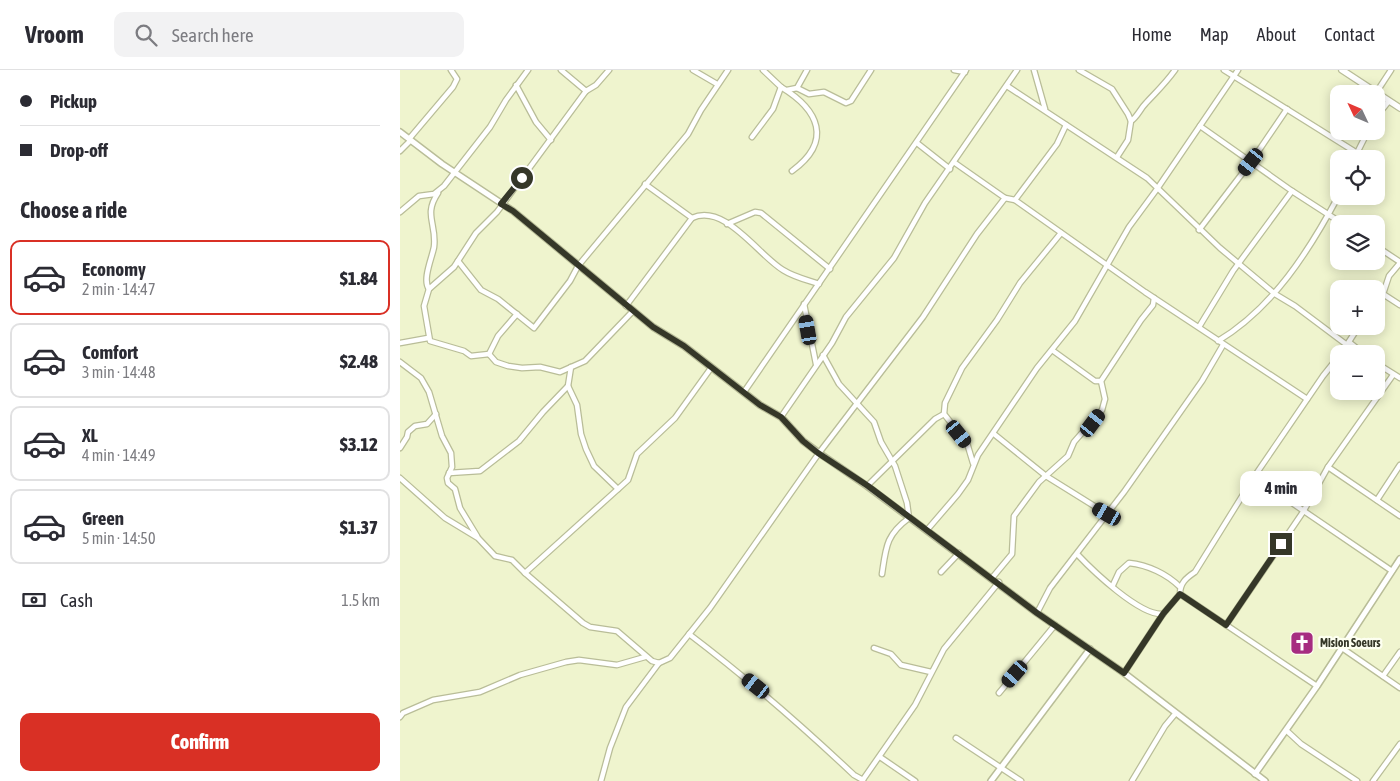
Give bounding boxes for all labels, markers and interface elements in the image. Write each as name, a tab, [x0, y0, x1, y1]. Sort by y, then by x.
search box	[114, 12, 464, 57]
text: Vroom	[25, 21, 84, 48]
icon: search	[132, 21, 160, 49]
text: Search here	[172, 24, 254, 46]
text: Home	[1132, 24, 1172, 45]
text: Map	[1200, 24, 1229, 45]
text: About	[1257, 24, 1296, 45]
text: Contact	[1324, 24, 1375, 45]
north arrow	[1330, 85, 1385, 140]
map controls	[1330, 85, 1385, 400]
text: Pickup	[50, 90, 97, 112]
text: Drop-off	[50, 139, 108, 161]
car	[1235, 146, 1266, 178]
button: locate	[1330, 150, 1385, 205]
route start	[511, 167, 533, 189]
text: Choose a ride	[20, 197, 127, 223]
button: layers	[1330, 215, 1385, 270]
icon: car	[22, 255, 67, 300]
text: Economy	[82, 258, 146, 280]
text: $1.84	[340, 267, 378, 289]
text: 2 min · 14:47	[82, 280, 155, 298]
button: +	[1330, 280, 1385, 335]
car	[798, 314, 817, 346]
icon: car	[22, 338, 67, 383]
text: Comfort	[82, 341, 138, 363]
button: −	[1330, 345, 1385, 400]
text: $2.48	[340, 350, 378, 372]
text: 3 min · 14:48	[82, 363, 155, 381]
car	[1077, 407, 1108, 439]
car	[943, 418, 974, 450]
icon: car	[22, 421, 67, 466]
text: XL	[82, 424, 98, 446]
text: $3.12	[340, 433, 378, 455]
text: 4 min · 14:49	[82, 446, 155, 464]
callout: 4 min	[1240, 472, 1322, 506]
text: 4 min	[1265, 479, 1297, 497]
car	[1090, 500, 1123, 528]
icon: car	[22, 504, 67, 549]
text: Green	[82, 507, 124, 529]
text: $1.37	[340, 516, 378, 538]
text: 5 min · 14:50	[82, 529, 155, 547]
route end	[1270, 533, 1292, 555]
icon: cash	[20, 586, 48, 614]
text: Cash	[60, 589, 93, 611]
text: 1.5 km	[341, 591, 380, 609]
church icon: Mision Soeurs	[1289, 630, 1315, 656]
place label: Mision Soeurs	[1320, 636, 1381, 650]
car	[999, 658, 1030, 690]
car	[739, 671, 772, 701]
button: Confirm	[20, 713, 380, 771]

